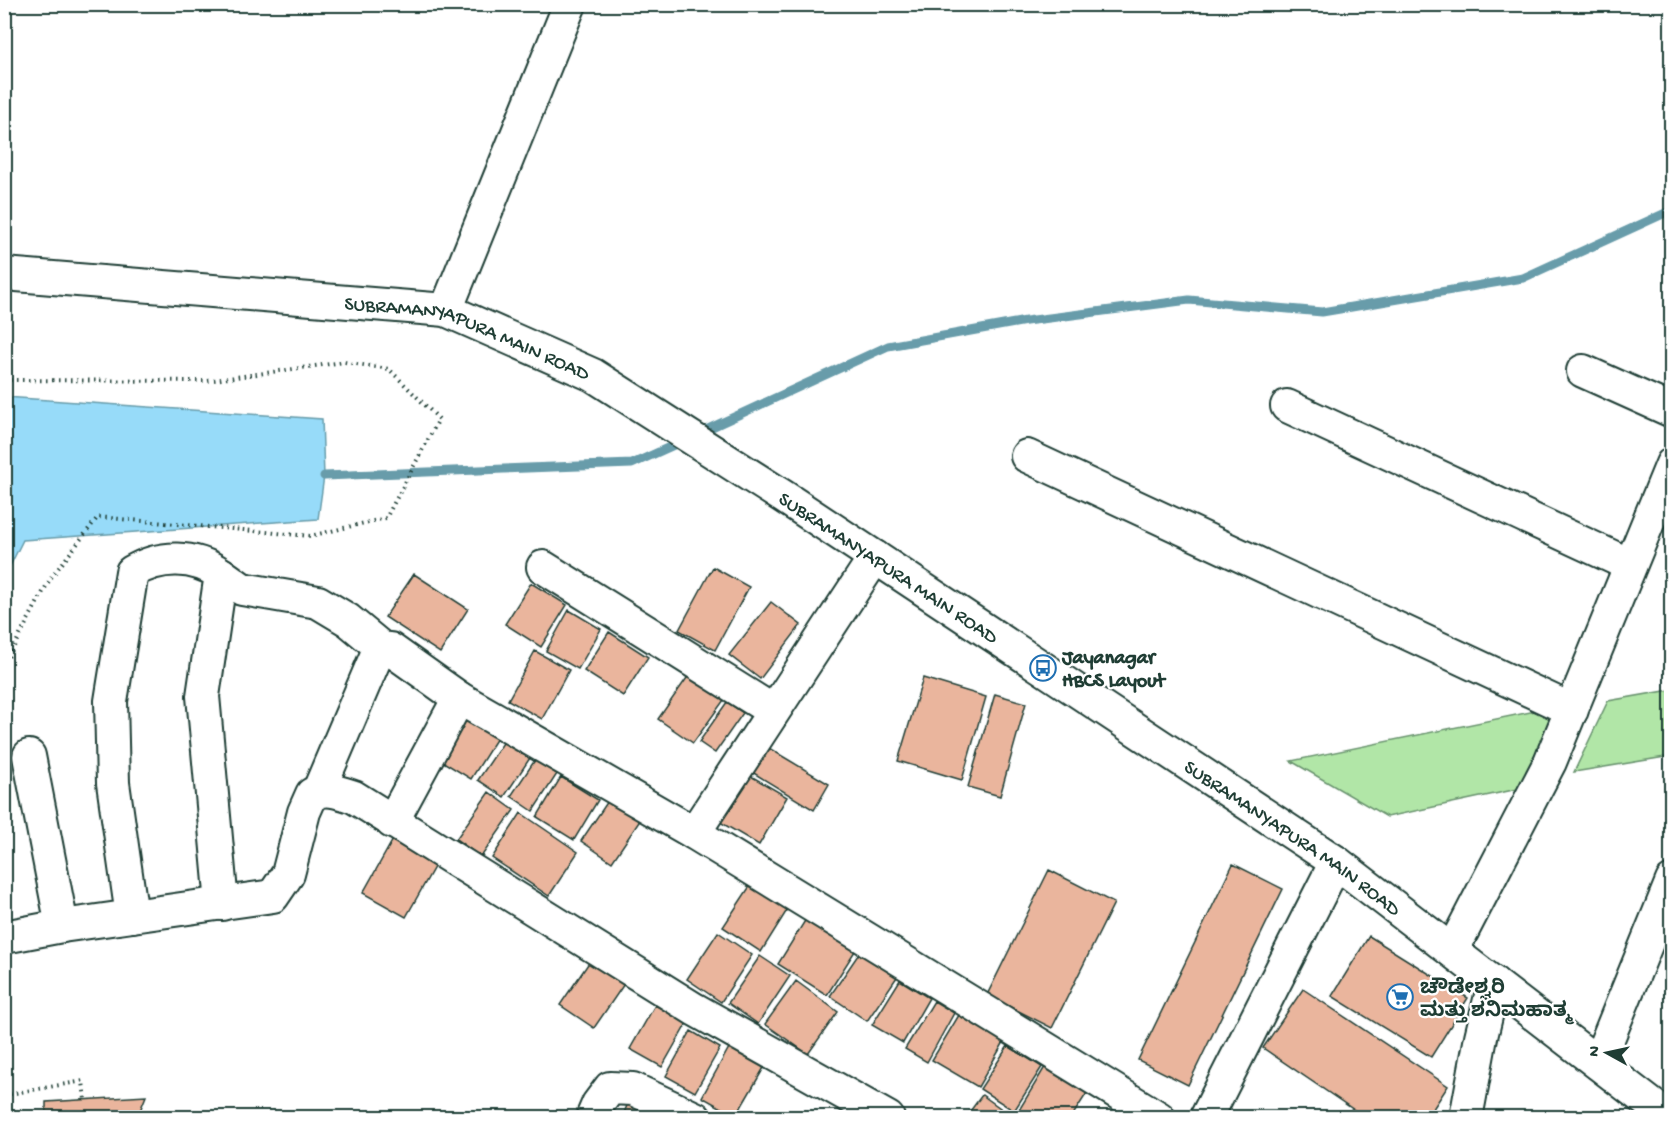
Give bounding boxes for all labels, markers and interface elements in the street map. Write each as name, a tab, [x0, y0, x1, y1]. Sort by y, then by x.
street label: SUBRAMANYAPURA MAIN ROAD	[343, 294, 593, 388]
street label: SUBRAMANYAPURA MAIN ROAD	[773, 489, 1002, 651]
place label: Jayanagar HBCS Layout	[1061, 648, 1167, 694]
bus stop icon: Jayanagar HBCS Layout	[1028, 653, 1058, 683]
street label: SUBRAMANYAPURA MAIN ROAD	[1179, 757, 1405, 923]
place label: ಚೌಡೇಶ್ವರಿ ಮತ್ತು ಶನಿಮಹಾತ್ಮ	[1420, 976, 1575, 1025]
supermarket icon: ಚೌಡೇಶ್ವರಿ ಮತ್ತು ಶನಿಮಹಾತ್ಮ	[1385, 982, 1415, 1012]
north arrow	[1577, 1023, 1637, 1083]
text: N	[1585, 1044, 1606, 1058]

